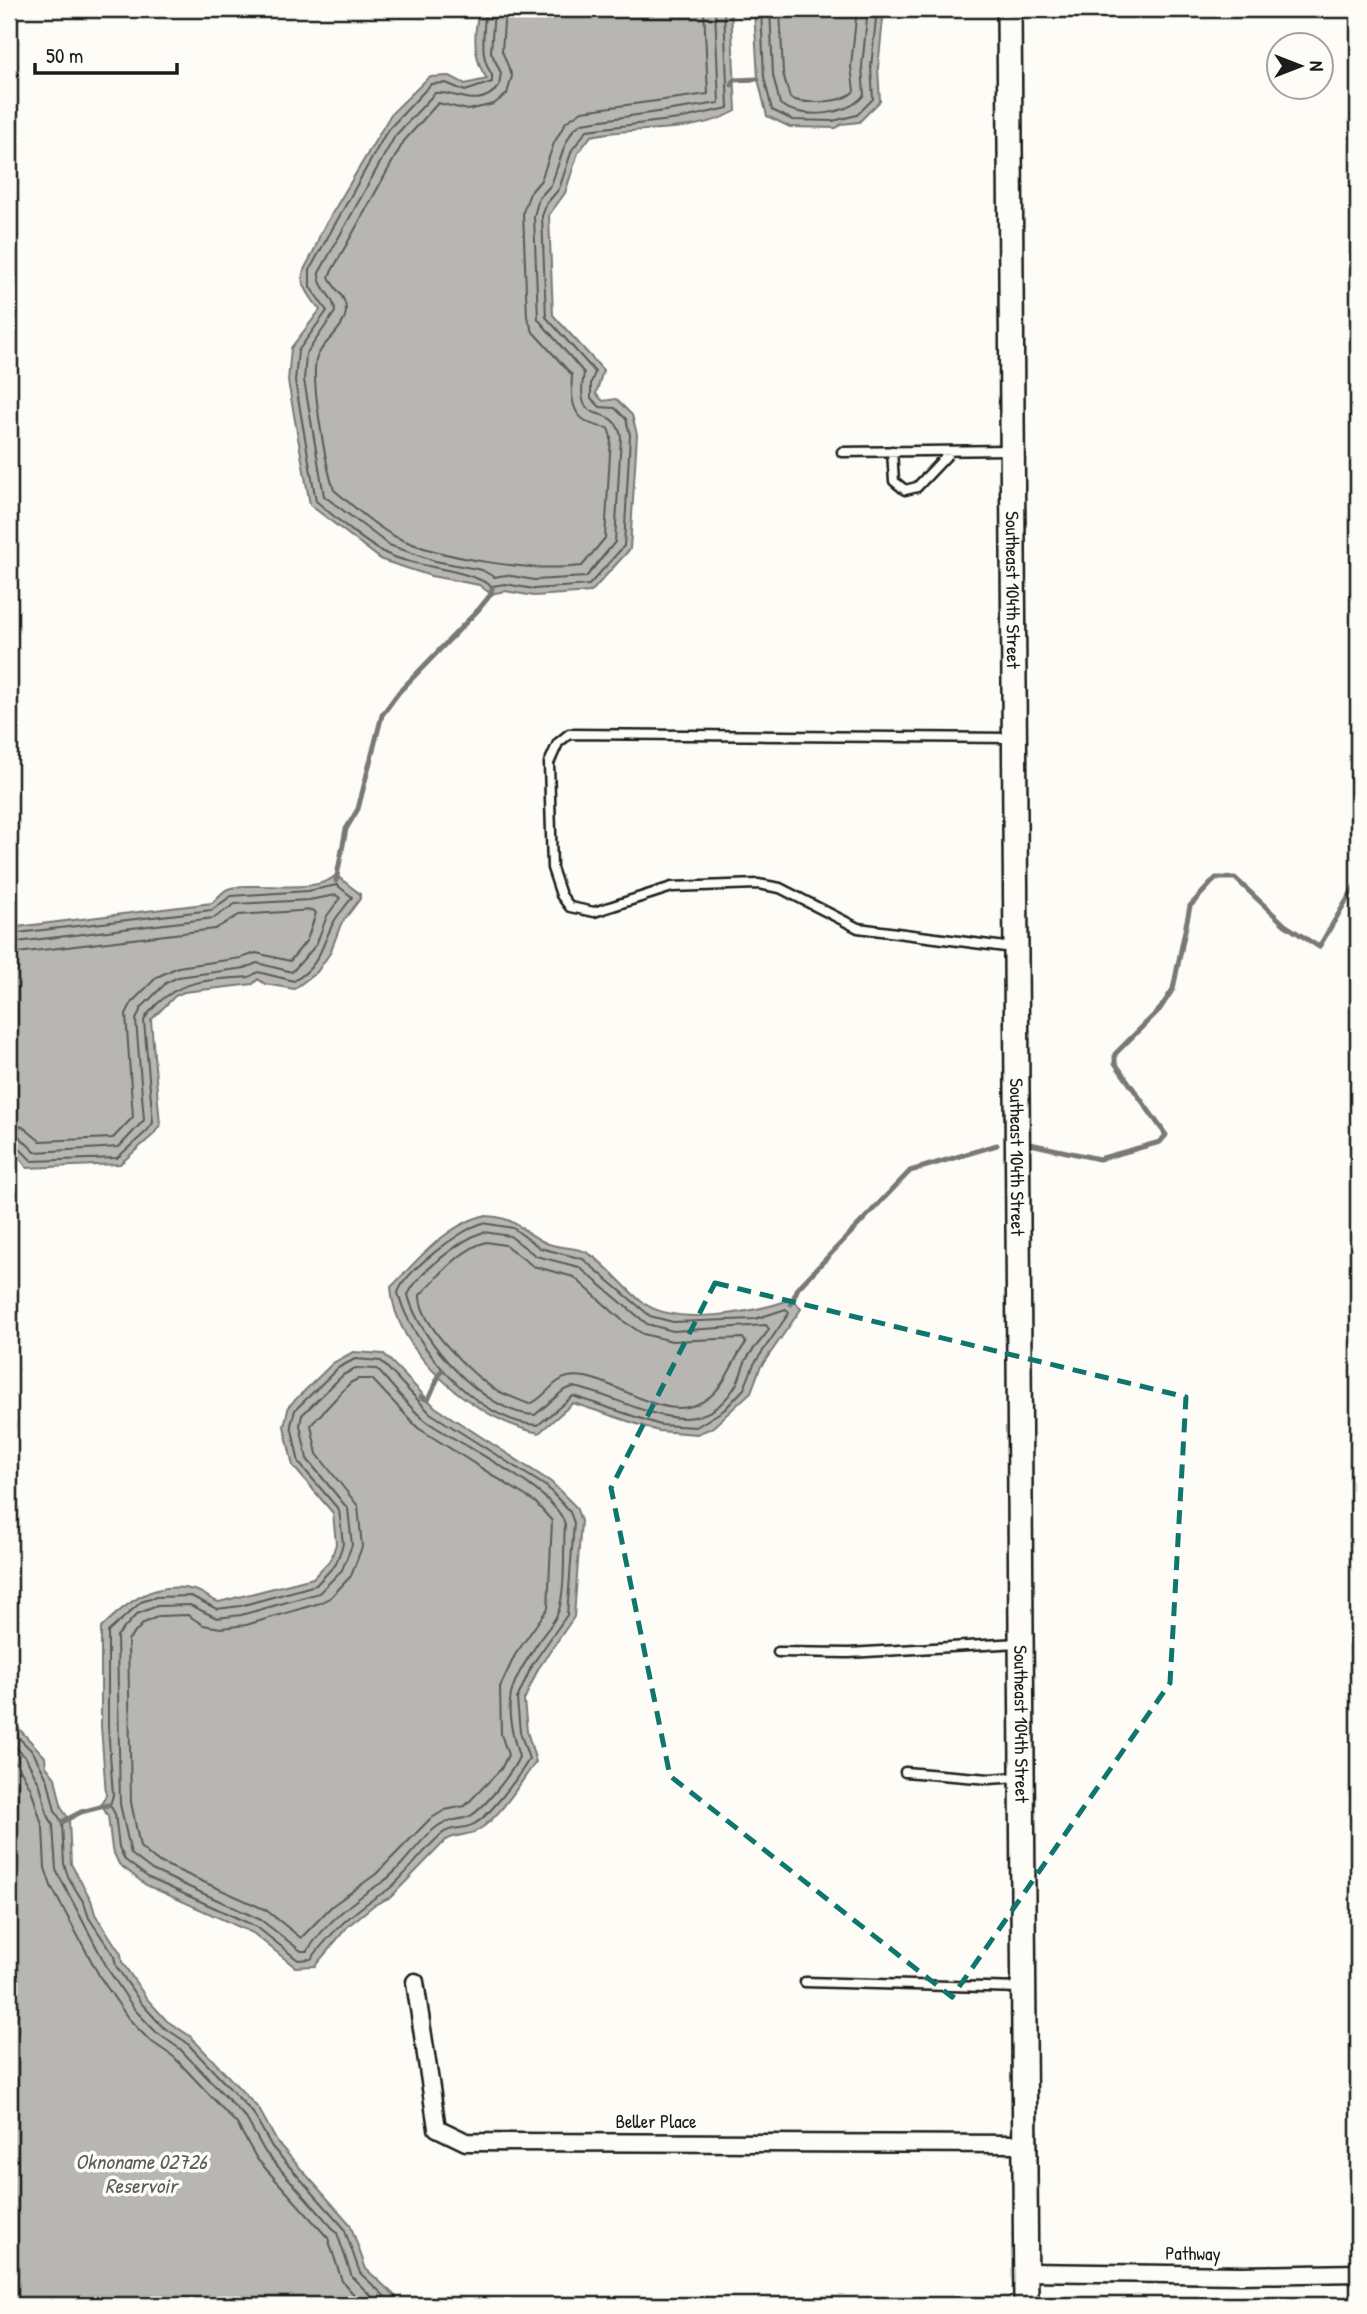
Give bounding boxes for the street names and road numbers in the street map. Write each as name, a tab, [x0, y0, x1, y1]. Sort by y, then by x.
street label: Southeast 104th Street	[1000, 511, 1027, 669]
street label: Southeast 104th Street	[1004, 1078, 1031, 1236]
street label: Southeast 104th Street	[1008, 1645, 1035, 1803]
street label: Beller Place	[615, 2108, 697, 2134]
street label: Pathway	[1165, 2240, 1221, 2266]

